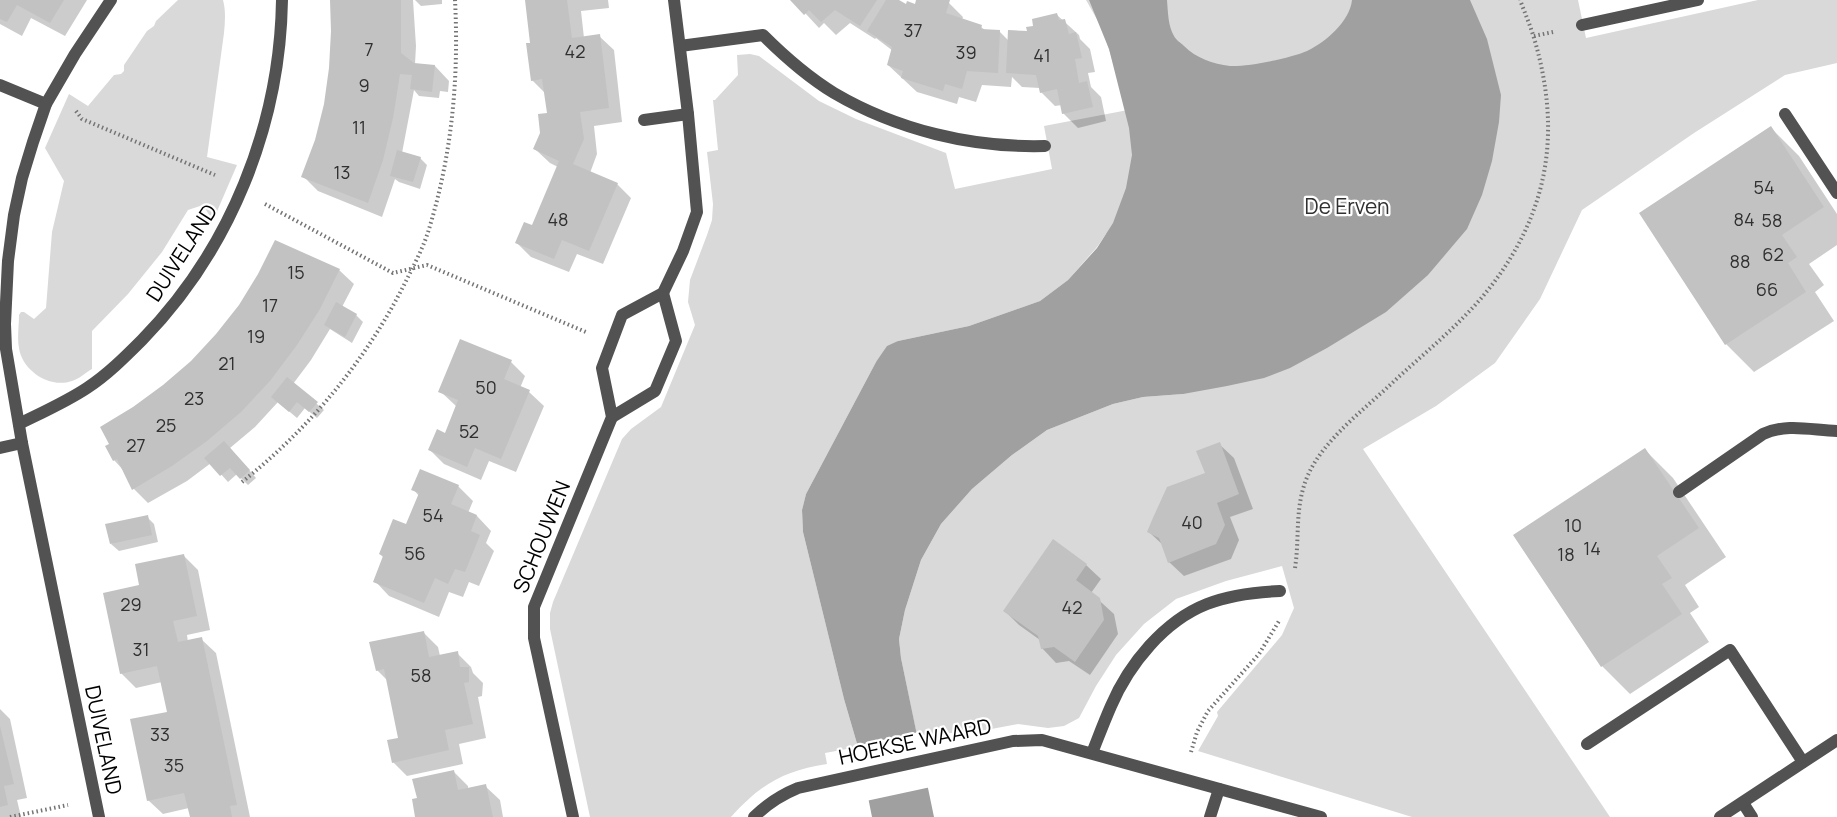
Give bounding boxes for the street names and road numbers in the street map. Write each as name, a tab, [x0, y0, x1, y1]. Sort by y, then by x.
street label: DUIVELAND	[139, 198, 223, 307]
street label: SCHOUWEN	[506, 477, 576, 597]
street label: DUIVELAND	[79, 683, 129, 797]
street label: HOEKSE WAARD	[836, 711, 994, 771]

